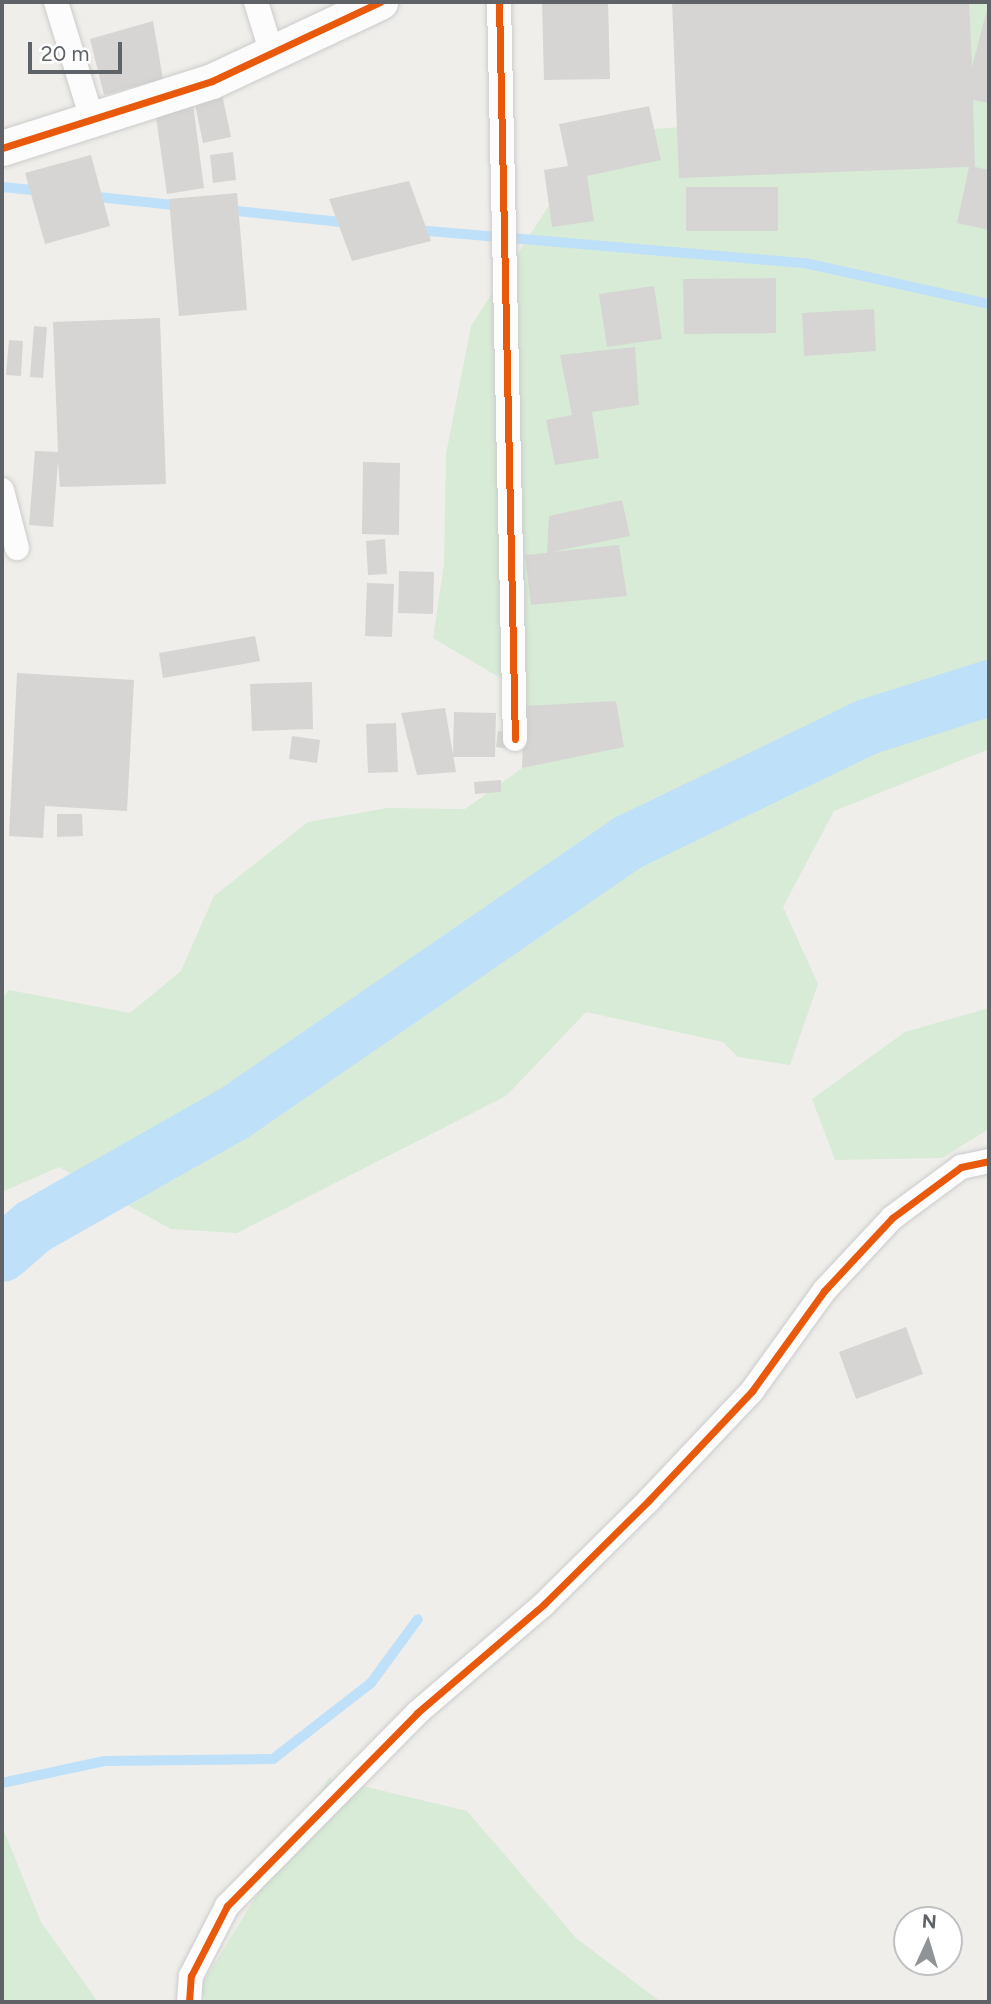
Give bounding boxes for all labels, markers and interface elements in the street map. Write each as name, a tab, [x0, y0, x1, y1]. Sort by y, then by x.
scale bar	[32, 28, 126, 72]
text: 20 m	[41, 41, 89, 66]
north arrow	[893, 1906, 963, 1976]
text: N	[921, 1910, 937, 1934]

